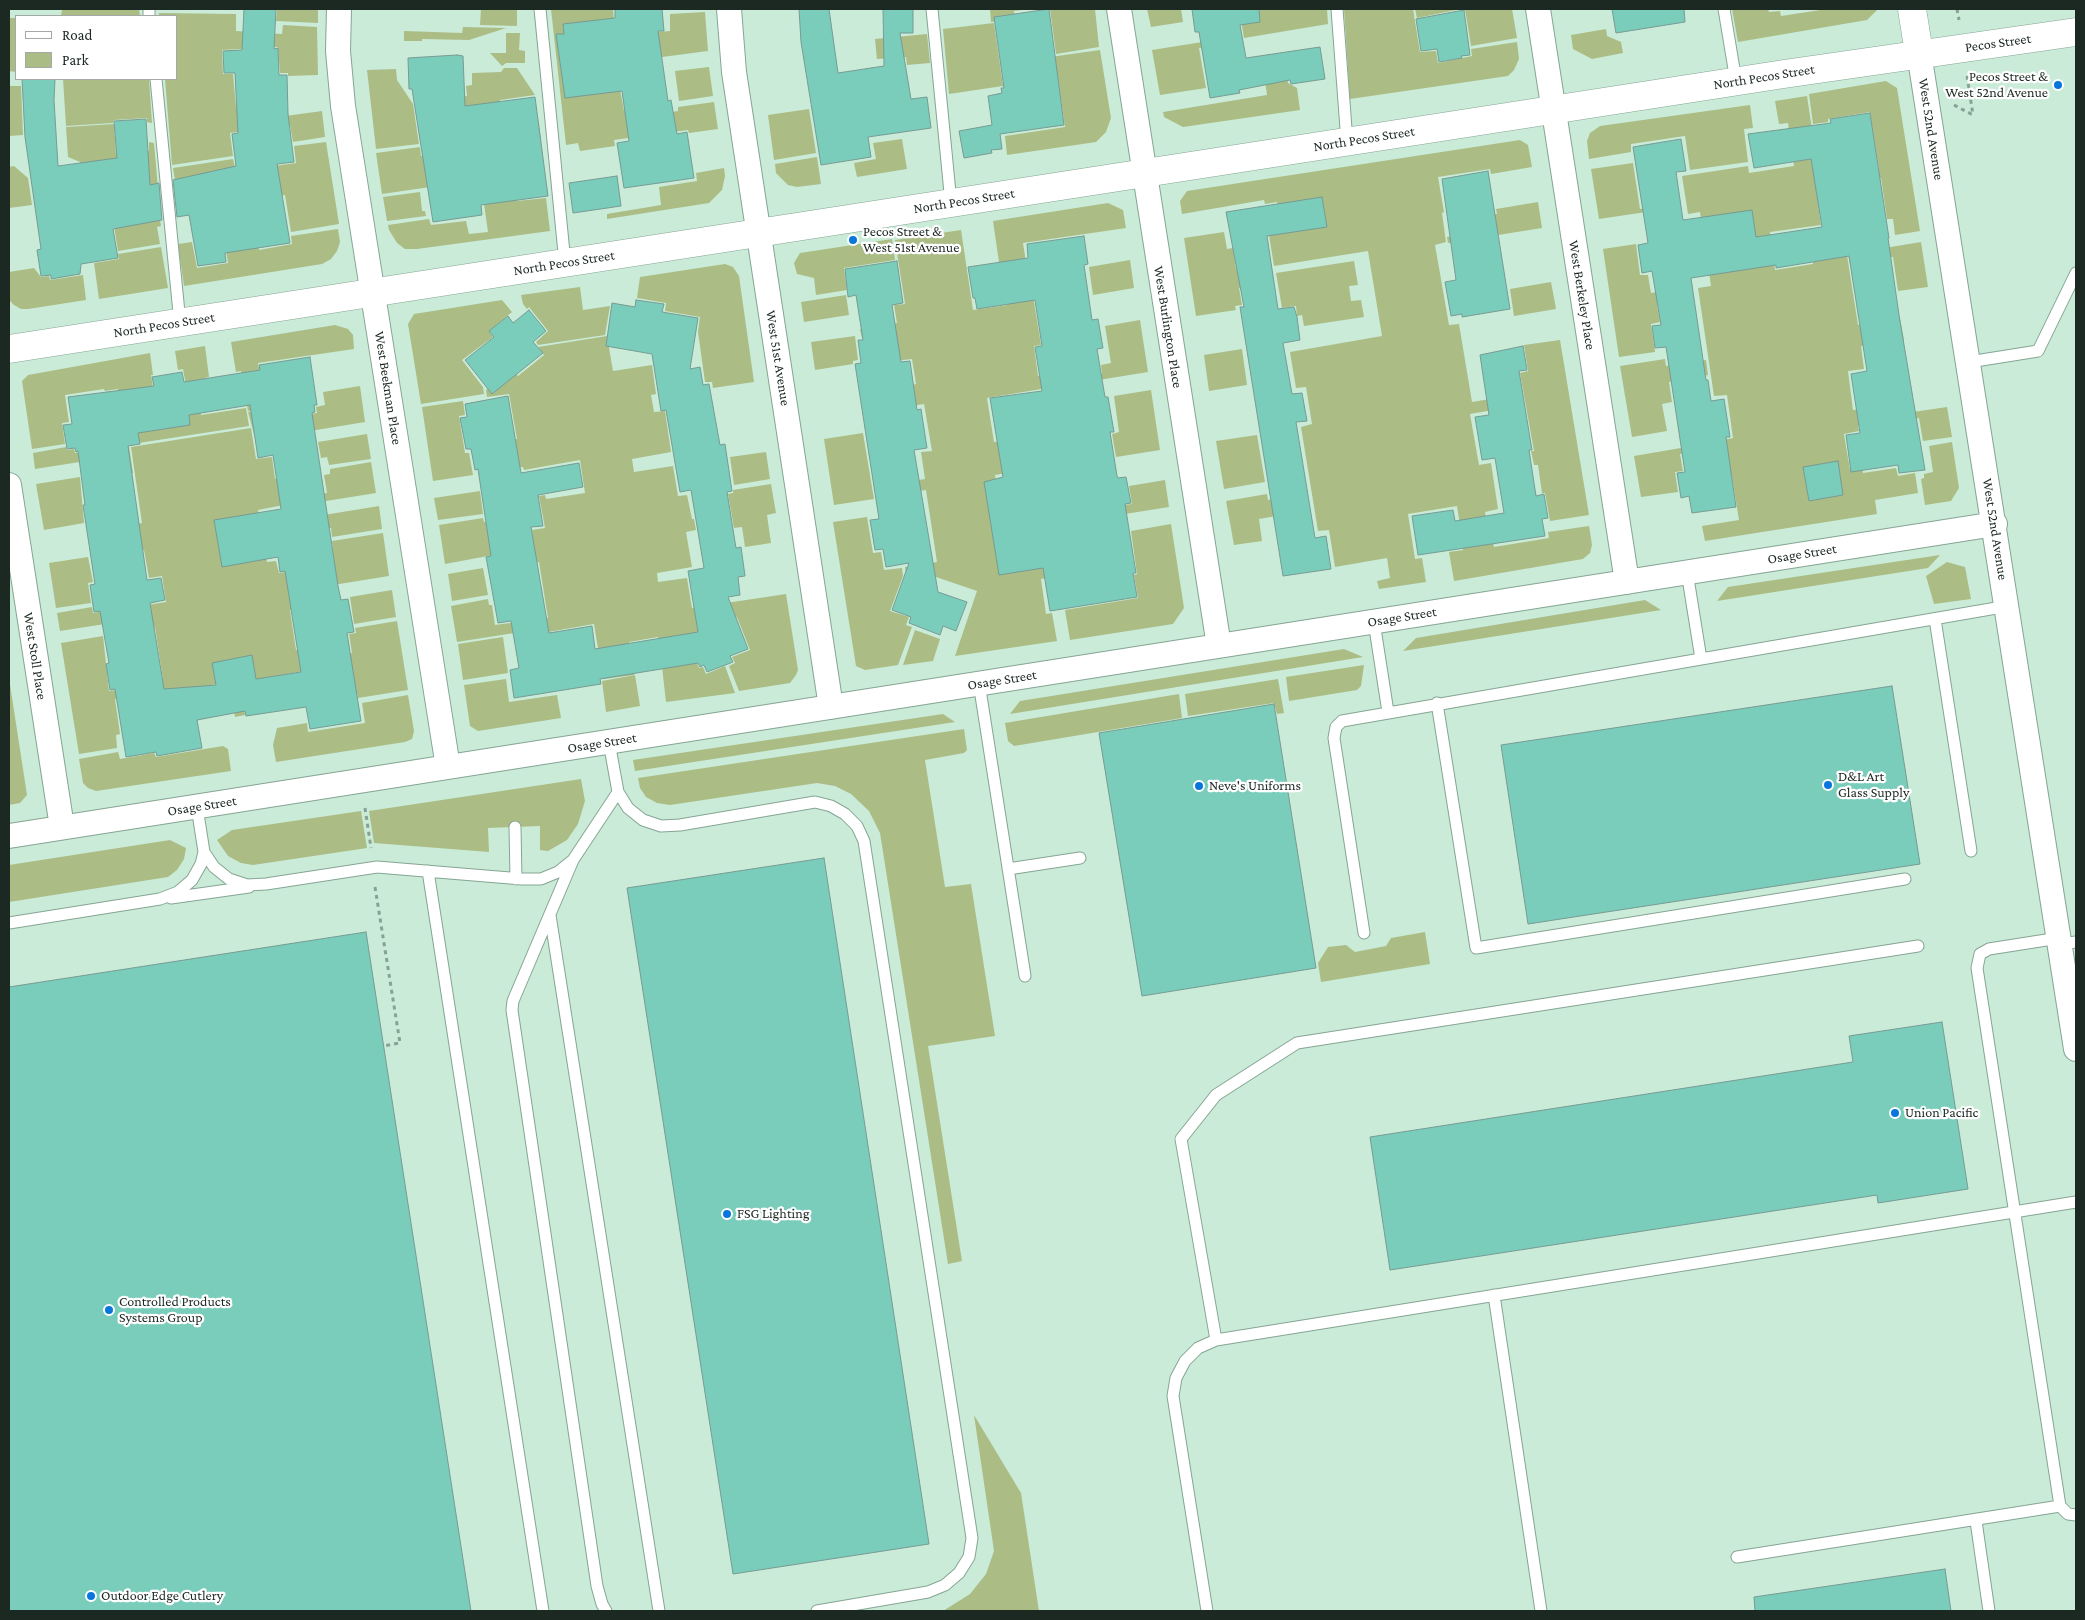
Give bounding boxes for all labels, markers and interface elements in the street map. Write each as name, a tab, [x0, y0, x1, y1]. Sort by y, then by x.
legend	[15, 15, 178, 80]
text: Road	[62, 27, 92, 43]
street label: Pecos Street	[1964, 30, 2032, 56]
text: Park	[62, 52, 89, 68]
street label: North Pecos Street	[1712, 61, 1816, 93]
place label: Pecos Street & West 52nd Avenue	[1945, 69, 2048, 102]
street label: West 52nd Avenue	[1915, 77, 1947, 181]
marker: Pecos Street & West 52nd Avenue	[2052, 79, 2064, 91]
street label: North Pecos Street	[1312, 123, 1416, 155]
street label: North Pecos Street	[912, 185, 1016, 217]
place label: Pecos Street & West 51st Avenue	[863, 224, 959, 256]
marker: Pecos Street & West 51st Avenue	[847, 234, 859, 246]
street label: West Berkeley Place	[1565, 239, 1599, 351]
street label: North Pecos Street	[512, 247, 616, 279]
street label: West Burlington Place	[1150, 265, 1186, 389]
street label: North Pecos Street	[112, 309, 216, 341]
street label: West 51st Avenue	[762, 309, 794, 407]
street label: West Beekman Place	[371, 330, 405, 446]
street label: West 52nd Avenue	[1979, 477, 2011, 581]
street label: Osage Street	[1766, 540, 1838, 568]
street label: Osage Street	[1366, 603, 1438, 631]
street label: West Stoll Place	[20, 611, 50, 701]
street label: Osage Street	[966, 666, 1038, 694]
street label: Osage Street	[566, 729, 638, 757]
place label: D&L Art Glass Supply	[1838, 769, 1909, 802]
place label: Neve's Uniforms	[1209, 778, 1301, 794]
marker: D&L Art Glass Supply	[1822, 779, 1834, 791]
marker: Neve's Uniforms	[1193, 780, 1205, 792]
street label: Osage Street	[166, 792, 238, 820]
place label: Union Pacific	[1905, 1105, 1978, 1121]
marker: Union Pacific	[1889, 1107, 1901, 1119]
place label: FSG Lighting	[737, 1206, 809, 1222]
marker: FSG Lighting	[721, 1208, 733, 1220]
place label: Controlled Products Systems Group	[119, 1294, 231, 1326]
marker: Controlled Products Systems Group	[103, 1304, 115, 1316]
place label: Outdoor Edge Cutlery	[101, 1588, 223, 1604]
marker: Outdoor Edge Cutlery	[85, 1590, 97, 1602]

